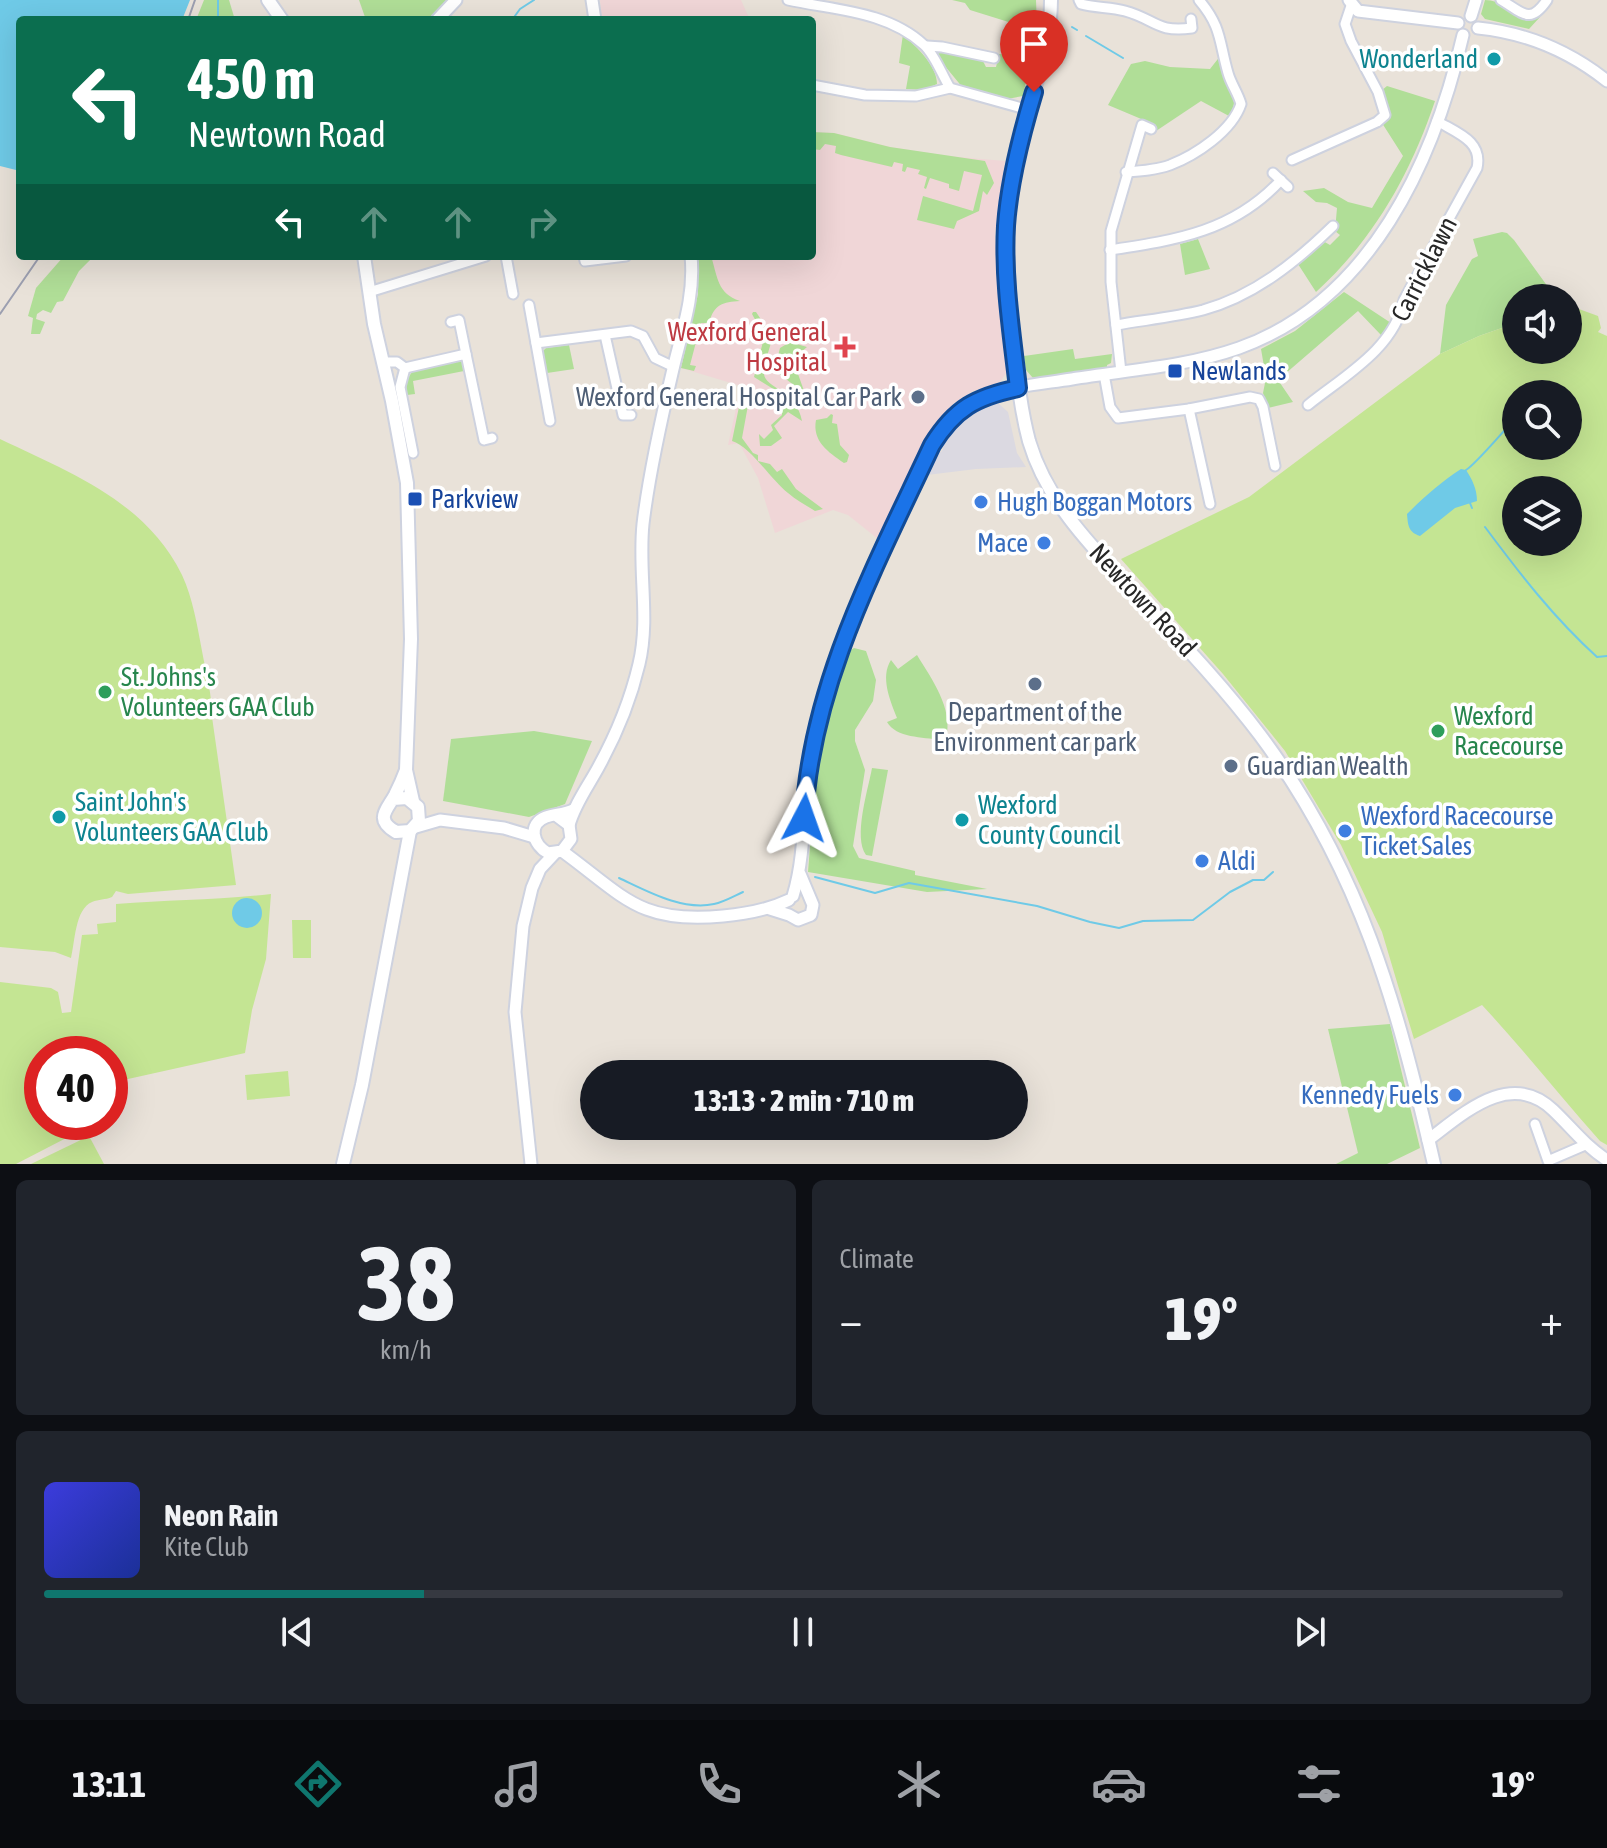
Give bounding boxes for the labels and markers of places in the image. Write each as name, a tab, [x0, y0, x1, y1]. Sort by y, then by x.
pin	[1000, 10, 1068, 92]
place label: Wonderland	[1359, 44, 1478, 74]
marker: Wonderland	[1485, 50, 1503, 68]
place label: Wexford General Hospital	[668, 317, 827, 377]
marker: Wexford General Hospital	[834, 336, 856, 358]
place label: Newlands	[1191, 356, 1287, 386]
marker: Newlands	[1166, 362, 1184, 380]
place label: Wexford General Hospital Car Park	[576, 382, 902, 412]
marker: Wexford General Hospital Car Park	[909, 388, 927, 406]
place label: Parkview	[431, 484, 519, 514]
place label: Hugh Boggan Motors	[997, 487, 1192, 517]
marker: Parkview	[406, 490, 424, 508]
marker: Hugh Boggan Motors	[972, 493, 990, 511]
place label: Mace	[977, 528, 1028, 558]
marker: Mace	[1035, 534, 1053, 552]
place label: St. Johns's Volunteers GAA Club	[121, 662, 315, 722]
marker: Department of the Environment car park	[1026, 675, 1044, 693]
marker: St. Johns's Volunteers GAA Club	[96, 683, 114, 701]
place label: Department of the Environment car park	[933, 697, 1137, 757]
place label: Wexford Racecourse	[1454, 701, 1563, 761]
marker: Wexford Racecourse	[1429, 722, 1447, 740]
place label: Guardian Wealth	[1247, 751, 1409, 781]
marker: Guardian Wealth	[1222, 757, 1240, 775]
place label: Saint John's Volunteers GAA Club	[75, 787, 269, 847]
place label: Wexford County Council	[978, 790, 1121, 850]
place label: Wexford Racecourse Ticket Sales	[1361, 801, 1554, 861]
marker: Saint John's Volunteers GAA Club	[50, 808, 68, 826]
marker: Wexford County Council	[953, 811, 971, 829]
marker: Wexford Racecourse Ticket Sales	[1336, 822, 1354, 840]
place label: Aldi	[1218, 846, 1256, 876]
marker: Aldi	[1193, 852, 1211, 870]
place label: Kennedy Fuels	[1301, 1080, 1439, 1110]
marker: Kennedy Fuels	[1446, 1086, 1464, 1104]

